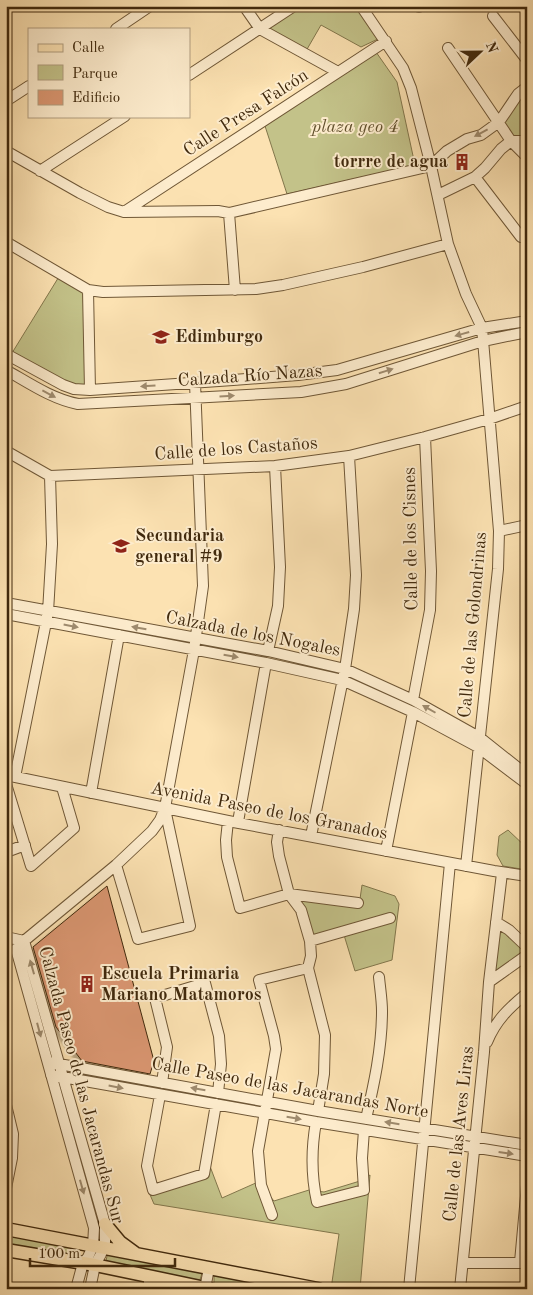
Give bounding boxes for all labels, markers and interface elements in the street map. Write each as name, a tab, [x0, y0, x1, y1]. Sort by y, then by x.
legend	[28, 28, 190, 118]
north arrow	[456, 28, 506, 78]
text: N	[483, 40, 500, 55]
text: Calle	[72, 41, 105, 56]
street label: Calle Presa Falcón	[180, 66, 312, 160]
text: Parque	[72, 67, 118, 82]
text: Edificio	[72, 91, 120, 106]
park label: plaza geo 4	[309, 118, 399, 136]
one-way arrow	[474, 129, 489, 137]
building icon: torrre de agua	[452, 152, 472, 172]
place label: torrre de agua	[334, 153, 448, 171]
school or university icon: Edimburgo	[151, 327, 171, 347]
place label: Edimburgo	[175, 328, 263, 346]
one-way arrow	[454, 330, 469, 338]
street label: Calzada Río Nazas	[177, 362, 323, 390]
one-way arrow	[379, 367, 394, 375]
one-way arrow	[140, 383, 156, 391]
one-way arrow	[42, 390, 56, 398]
one-way arrow	[219, 392, 235, 400]
street label: Calle de los Castaños	[154, 434, 318, 464]
street label: Calle de los Cisnes	[401, 467, 421, 611]
place label: Secundaria general #9	[135, 527, 224, 566]
street label: Calle de las Golondrinas	[456, 531, 490, 719]
school or university icon: Secundaria general #9	[111, 536, 131, 556]
street label: Calzada de los Nogales	[164, 608, 342, 660]
one-way arrow	[64, 623, 80, 631]
one-way arrow	[131, 624, 147, 632]
one-way arrow	[223, 653, 239, 661]
one-way arrow	[422, 704, 435, 713]
street label: Avenida Paseo de los Granados	[149, 779, 389, 843]
street label: Calzada Paseo de las Jacarandas Sur	[35, 944, 127, 1226]
one-way arrow	[27, 959, 35, 974]
place label: Escuela Primaria Mariano Matamoros	[101, 965, 262, 1004]
building icon: Escuela Primaria Mariano Matamoros	[77, 974, 97, 994]
one-way arrow	[36, 1022, 44, 1037]
street label: Calle de las Aves Liras	[441, 1045, 477, 1223]
street label: Calle Paseo de las Jacarandas Norte	[150, 1055, 430, 1121]
one-way arrow	[109, 1083, 125, 1091]
one-way arrow	[190, 1085, 205, 1093]
one-way arrow	[286, 1115, 302, 1123]
one-way arrow	[384, 1119, 400, 1127]
one-way arrow	[498, 1149, 514, 1157]
one-way arrow	[79, 1179, 87, 1194]
scale bar	[30, 1235, 175, 1267]
text: 100 m	[38, 1247, 80, 1262]

